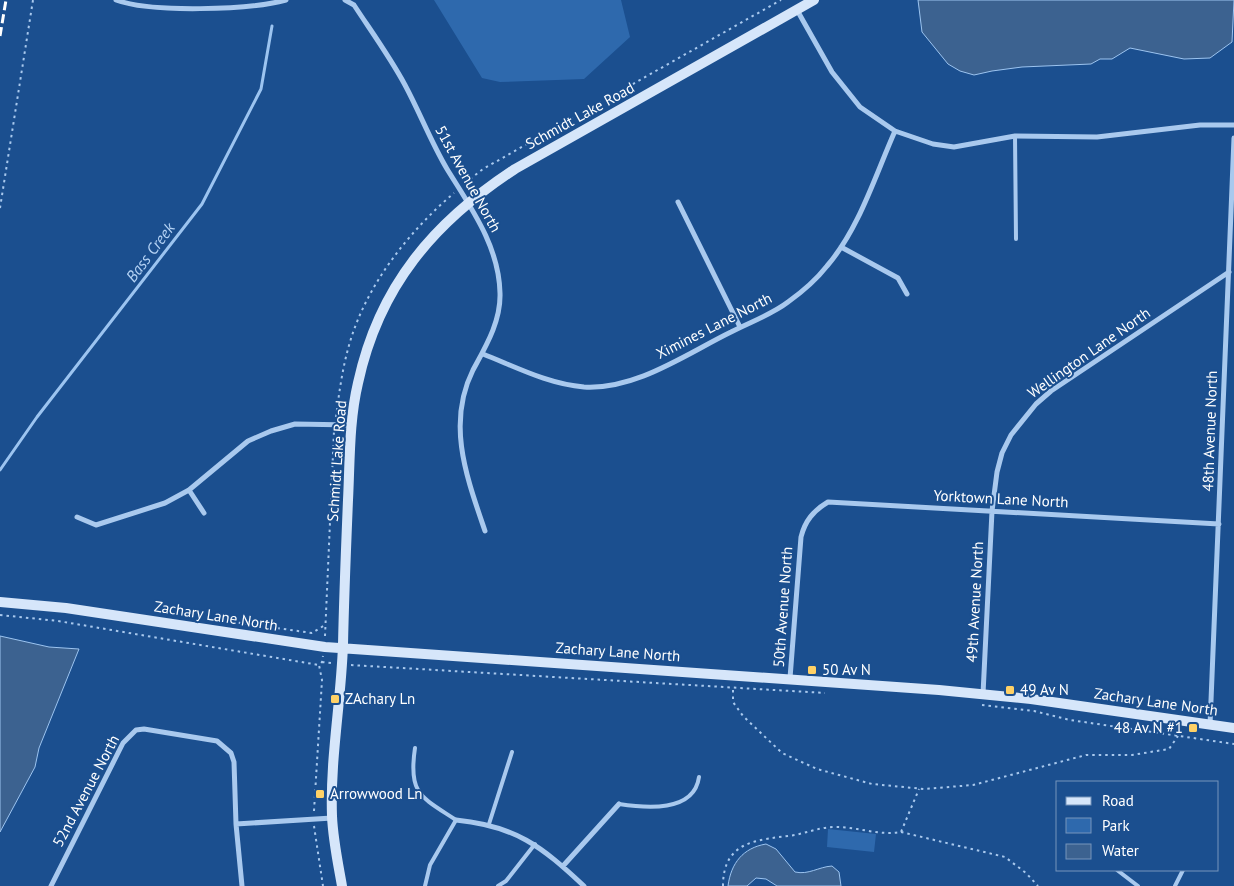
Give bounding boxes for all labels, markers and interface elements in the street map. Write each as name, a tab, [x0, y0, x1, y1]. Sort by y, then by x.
street label: Schmidt Lake Road	[522, 78, 638, 153]
street label: 51st Avenue North	[431, 122, 506, 235]
water label: Bass Creek	[121, 218, 179, 286]
street label: Ximines Lane North	[653, 288, 775, 363]
street label: Wellington Lane North	[1024, 303, 1154, 402]
street label: 48th Avenue North	[1198, 370, 1221, 492]
street label: Schmidt Lake Road	[323, 400, 350, 522]
street label: Yorktown Lane North	[933, 485, 1069, 512]
street label: 49th Avenue North	[962, 541, 987, 663]
street label: 50th Avenue North	[769, 546, 796, 668]
street label: Zachary Lane North	[153, 596, 279, 635]
street label: Zachary Lane North	[555, 638, 681, 665]
place label: 50 Av N	[822, 660, 871, 679]
marker: 50 Av N	[806, 664, 818, 676]
place label: 49 Av N	[1020, 680, 1069, 699]
street label: Zachary Lane North	[1093, 683, 1219, 720]
marker: 49 Av N	[1004, 684, 1016, 696]
place label: ZAchary Ln	[345, 689, 415, 708]
marker: ZAchary Ln	[329, 693, 341, 705]
place label: 48 Av N #1	[1114, 718, 1183, 737]
marker: 48 Av N #1	[1187, 722, 1199, 734]
street label: 52nd Avenue North	[48, 732, 123, 850]
legend	[1056, 781, 1219, 871]
place label: Arrowwood Ln	[330, 784, 423, 803]
marker: Arrowwood Ln	[314, 788, 326, 800]
text: Road	[1102, 791, 1134, 810]
text: Park	[1102, 816, 1130, 835]
text: Water	[1102, 841, 1139, 860]

